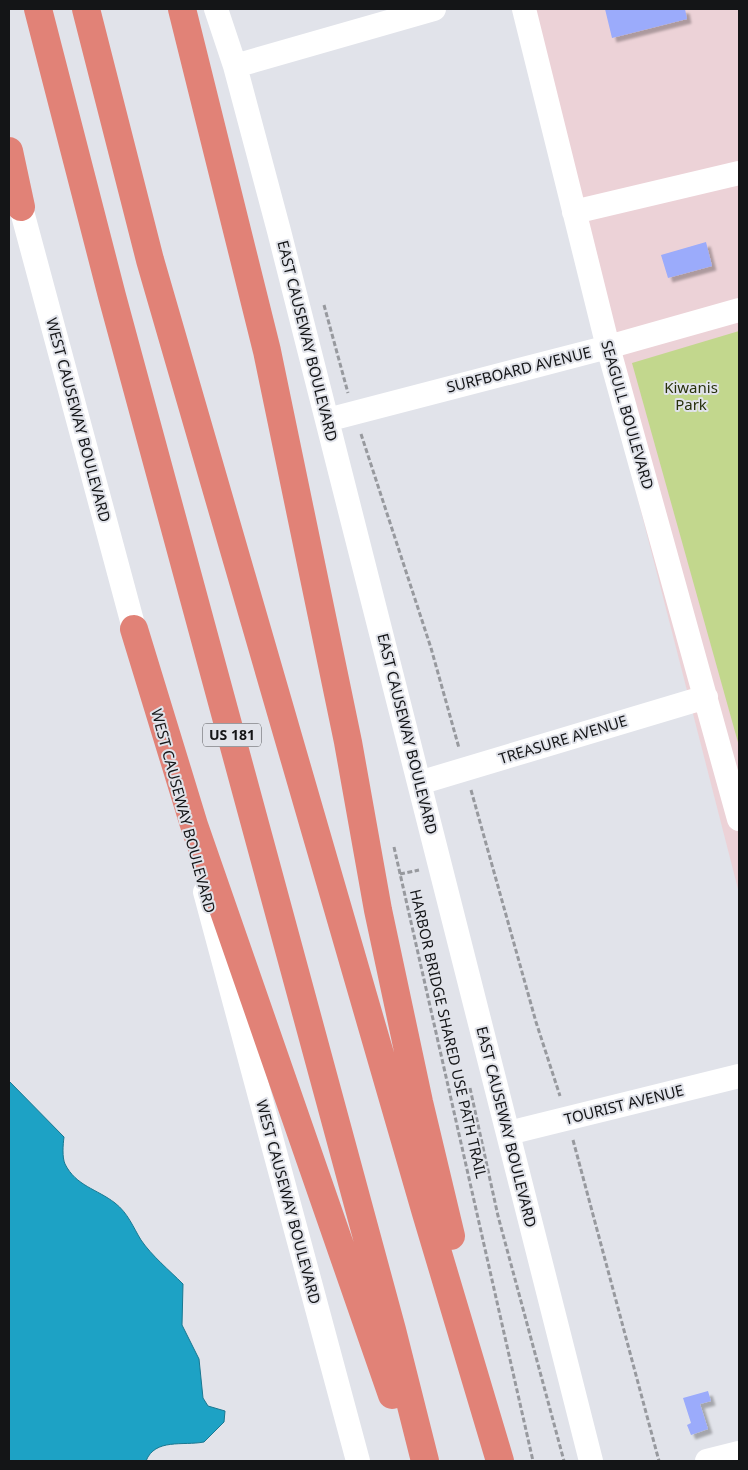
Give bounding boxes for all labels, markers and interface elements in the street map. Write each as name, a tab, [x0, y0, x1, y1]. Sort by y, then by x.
street label: EAST CAUSEWAY BOULEVARD	[273, 238, 343, 443]
street label: WEST CAUSEWAY BOULEVARD	[42, 315, 116, 524]
street label: SEAGULL BOULEVARD	[597, 338, 659, 492]
street label: SURFBOARD AVENUE	[444, 341, 593, 397]
park label: Kiwanis Park	[664, 377, 718, 414]
street label: EAST CAUSEWAY BOULEVARD	[373, 631, 443, 836]
street label: WEST CAUSEWAY BOULEVARD	[147, 706, 221, 915]
street label: TREASURE AVENUE	[496, 710, 629, 768]
road number: US 181	[203, 724, 261, 746]
street label: HARBOR BRIDGE SHARED USE PATH TRAIL	[406, 887, 492, 1181]
street label: EAST CAUSEWAY BOULEVARD	[472, 1024, 542, 1229]
street label: TOURIST AVENUE	[562, 1079, 686, 1129]
street label: WEST CAUSEWAY BOULEVARD	[252, 1097, 326, 1306]

